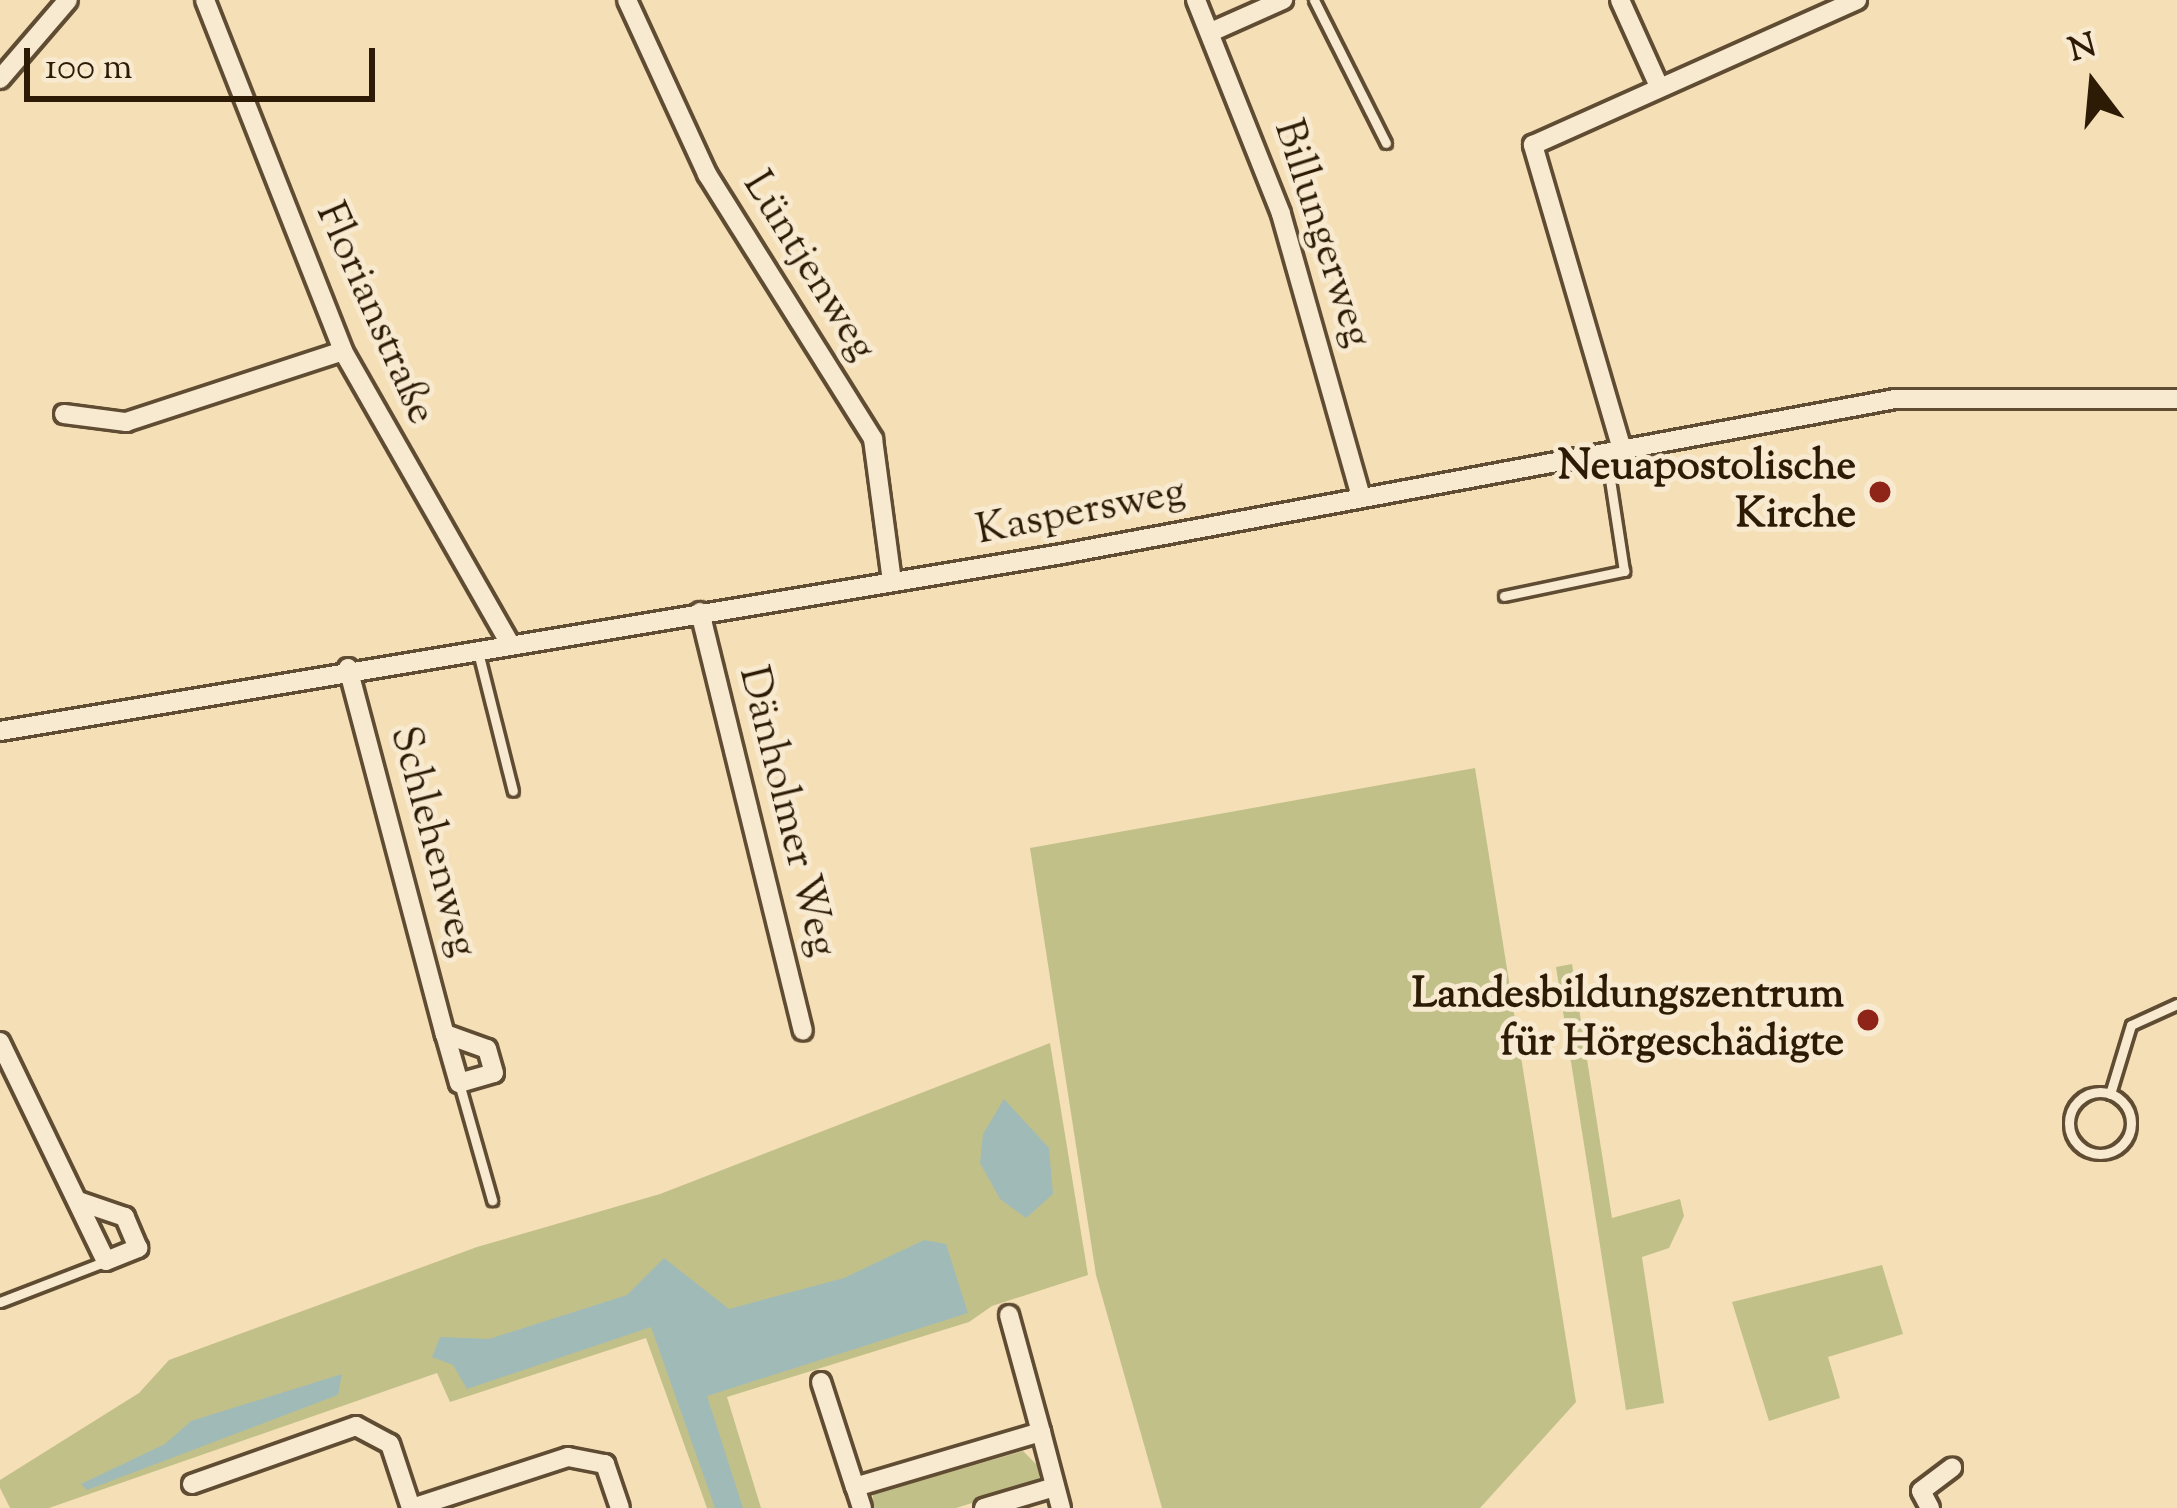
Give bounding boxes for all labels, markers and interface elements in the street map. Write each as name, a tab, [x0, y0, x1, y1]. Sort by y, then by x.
text: N	[2064, 23, 2102, 76]
scale bar	[30, 24, 381, 98]
north arrow	[2033, 24, 2153, 144]
text: 100 m	[45, 43, 132, 95]
street label: Billungerweg	[1261, 114, 1381, 354]
street label: Lüntjenweg	[730, 163, 886, 371]
street label: Florianstraße	[303, 195, 445, 433]
place label: Neuapostolische Kirche	[1558, 443, 1856, 542]
street label: Kaspersweg	[972, 468, 1190, 558]
marker: Neuapostolische Kirche	[1867, 479, 1893, 505]
street label: Dänholmer Weg	[726, 662, 846, 962]
street label: Schlehenweg	[377, 721, 487, 963]
place label: Landesbildungszentrum für Hörgeschädigte	[1412, 971, 1844, 1070]
marker: Landesbildungszentrum für Hörgeschädigte	[1855, 1007, 1881, 1033]

